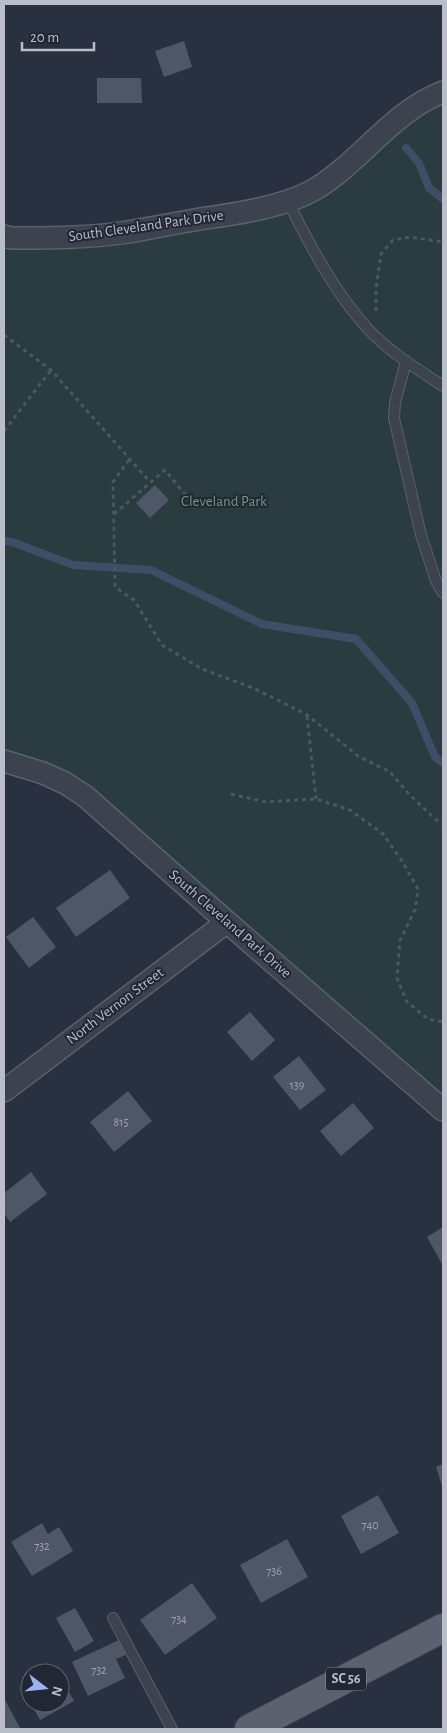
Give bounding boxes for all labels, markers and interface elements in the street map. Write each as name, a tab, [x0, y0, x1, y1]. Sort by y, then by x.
scale bar	[22, 20, 95, 52]
text: 20 m	[30, 30, 59, 45]
street label: South Cleveland Park Drive	[68, 208, 225, 244]
park label: Cleveland Park	[181, 494, 267, 509]
street label: South Cleveland Park Drive	[166, 867, 294, 981]
street label: North Vernon Street	[64, 965, 166, 1047]
house number: 139	[290, 1079, 305, 1091]
house number: 815	[114, 1116, 128, 1128]
house number: 740	[361, 1519, 379, 1531]
house number: 732	[34, 1540, 50, 1552]
house number: 736	[266, 1565, 282, 1577]
house number: 734	[171, 1613, 187, 1625]
north arrow	[20, 1663, 70, 1713]
house number: 732	[91, 1664, 107, 1676]
road number: SC 56	[326, 1668, 366, 1690]
text: N	[48, 1685, 65, 1698]

